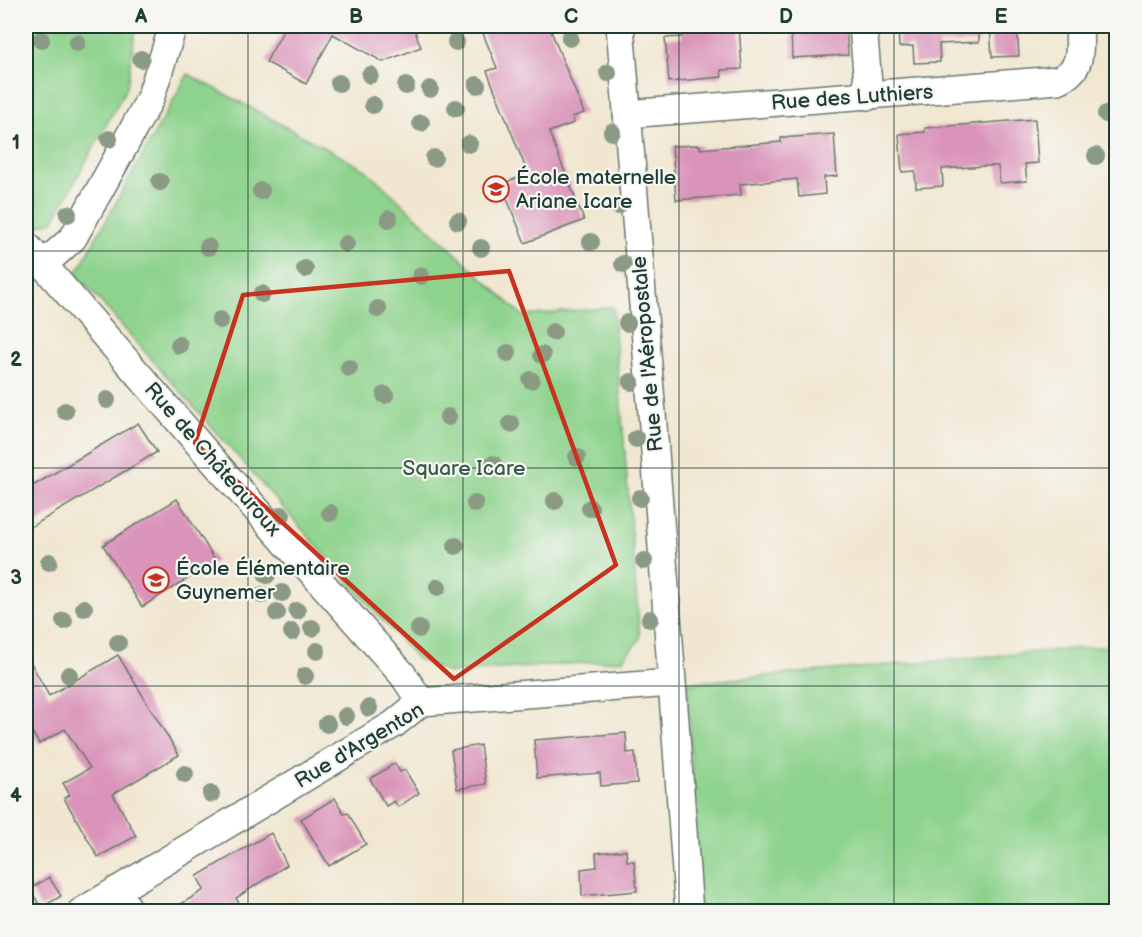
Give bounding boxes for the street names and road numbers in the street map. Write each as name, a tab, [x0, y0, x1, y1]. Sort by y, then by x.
street label: Rue des Luthiers	[770, 79, 934, 116]
street label: Rue de l'Aéropostale	[626, 255, 669, 453]
street label: Rue de Châteauroux	[139, 377, 286, 541]
street label: Rue d'Argenton	[290, 697, 428, 794]

